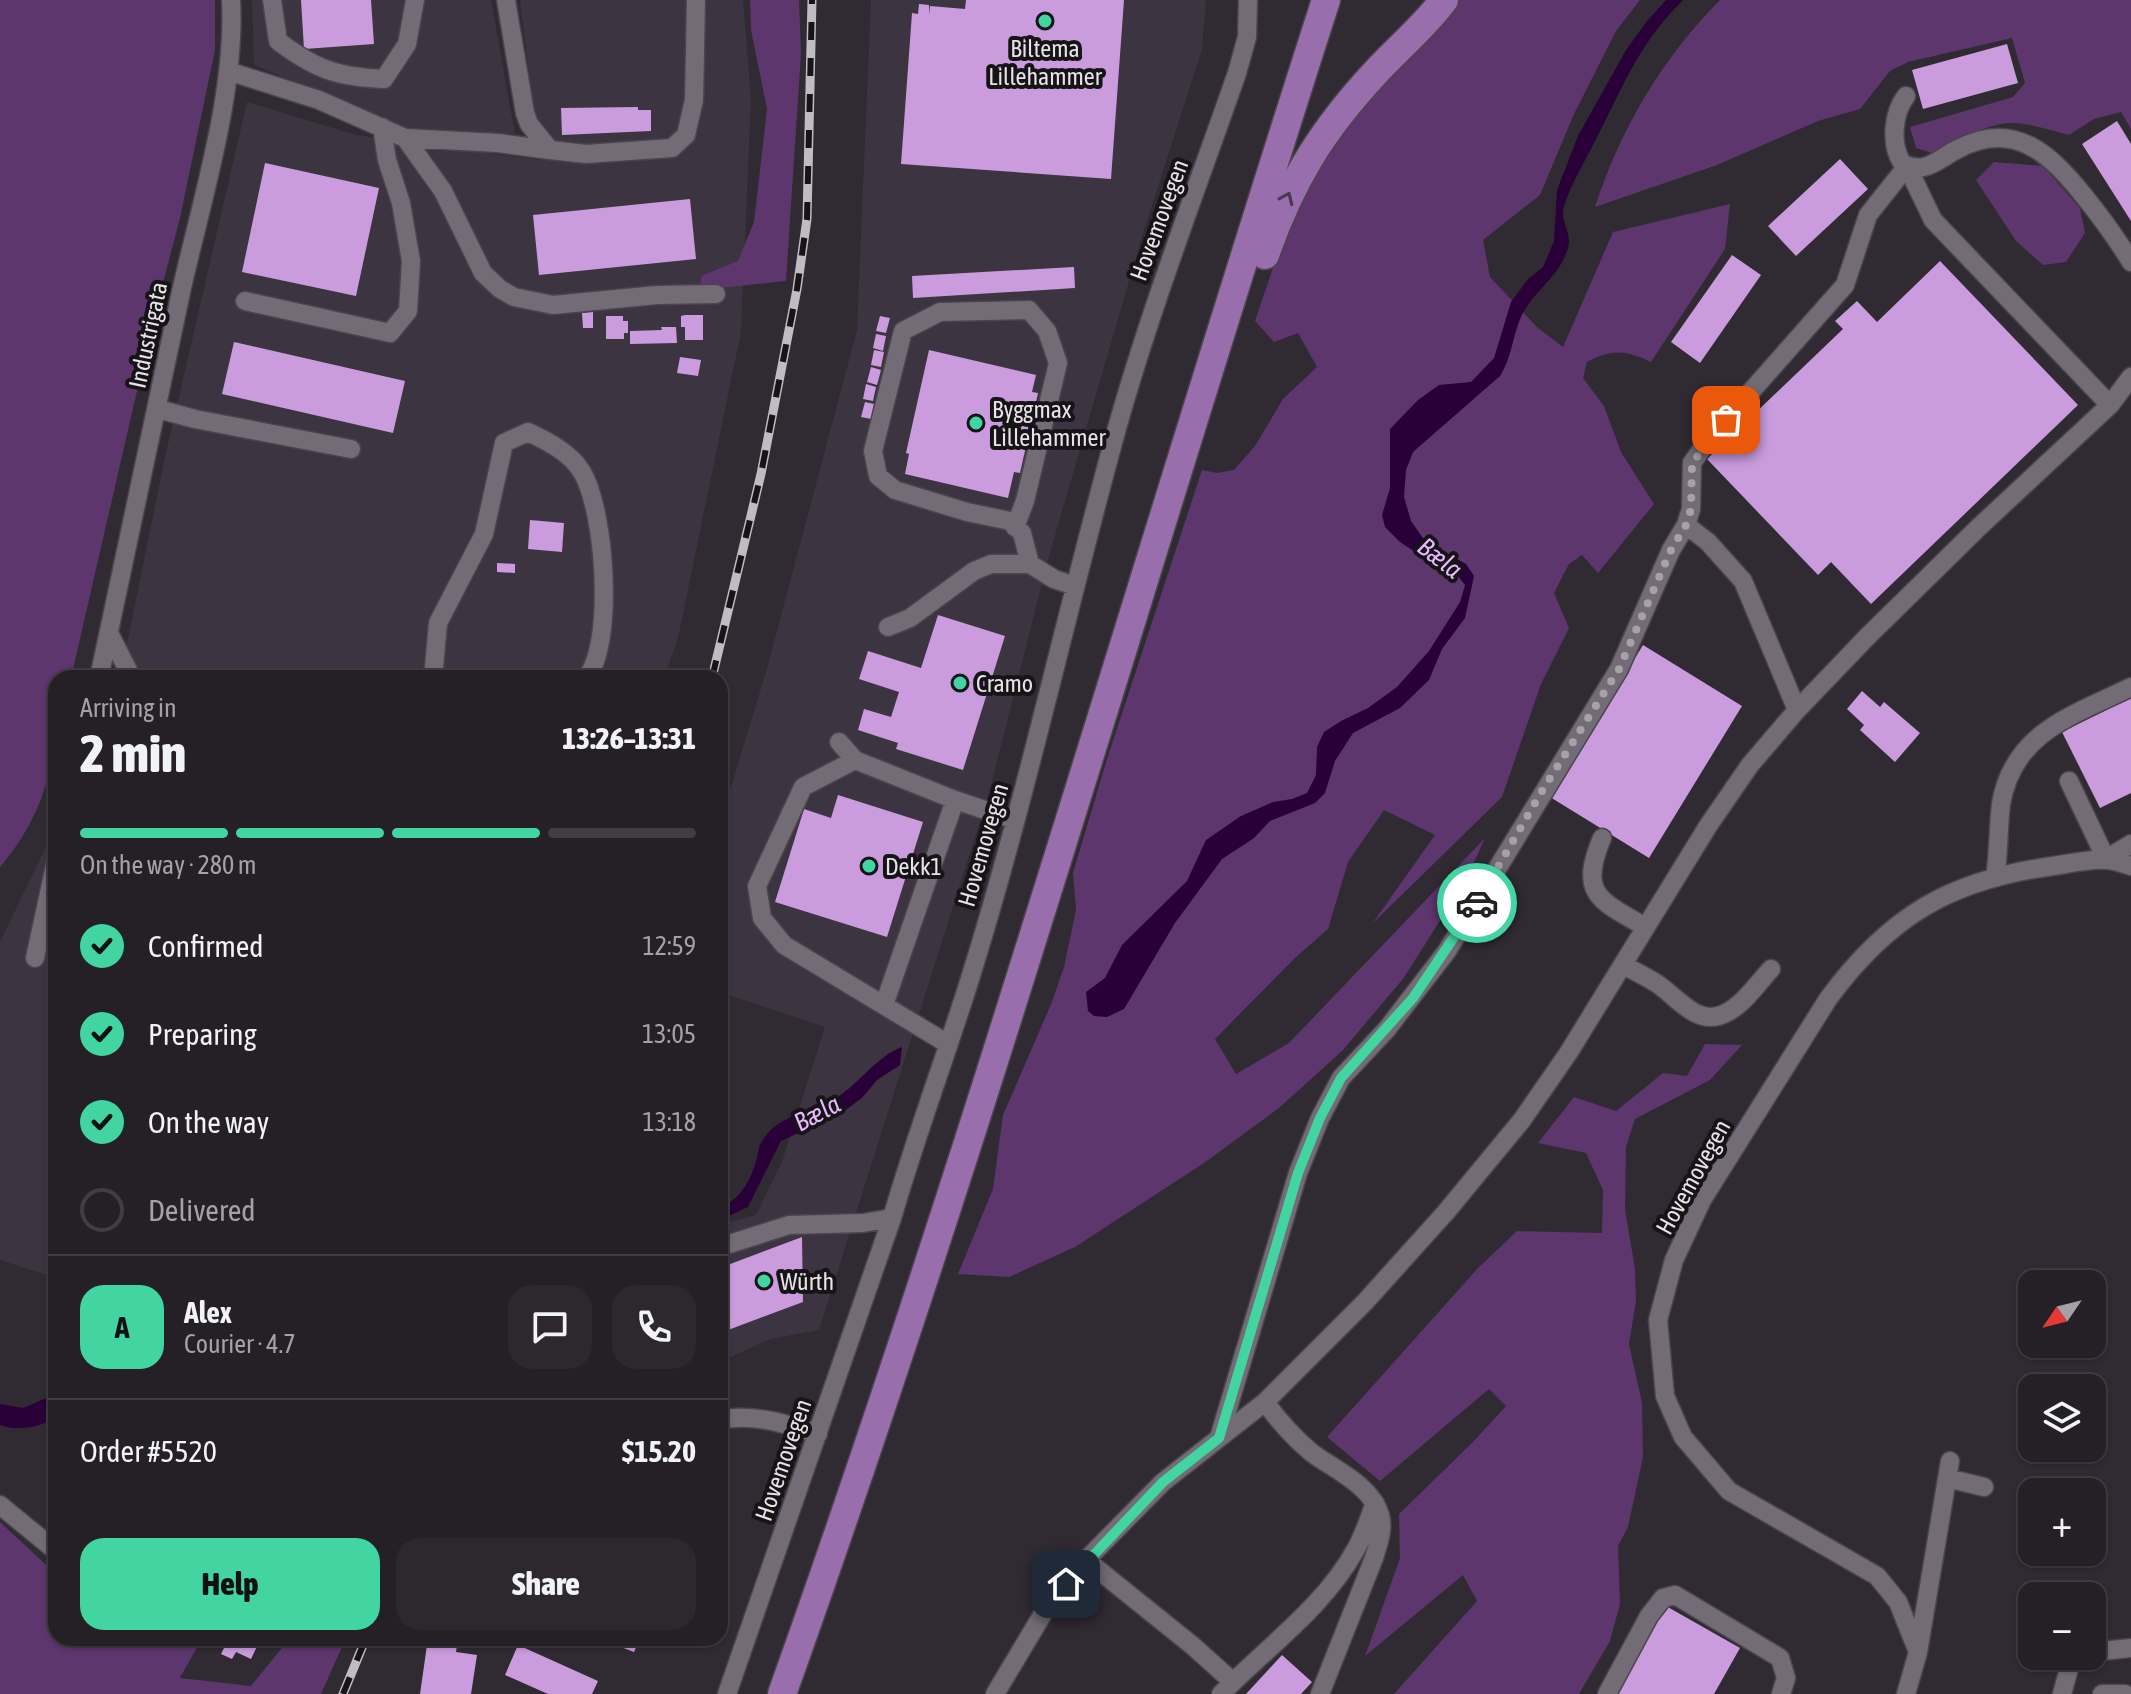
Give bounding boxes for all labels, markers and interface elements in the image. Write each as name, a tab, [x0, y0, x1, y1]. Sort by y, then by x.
marker: Biltema Lillehammer	[1036, 12, 1054, 30]
place label: Biltema Lillehammer	[988, 35, 1103, 90]
street label: Hovemovegen	[1125, 156, 1193, 284]
one-way arrow	[1277, 192, 1293, 206]
street label: Industrigata	[124, 279, 172, 391]
pin	[1692, 386, 1760, 454]
place label: Byggmax Lillehammer	[992, 396, 1106, 451]
icon: bag	[1704, 398, 1748, 442]
marker: Byggmax Lillehammer	[967, 414, 985, 432]
water label: Bæla	[1412, 531, 1468, 585]
place label: Cramo	[976, 670, 1033, 697]
marker: Cramo	[951, 674, 969, 692]
text: Arriving in	[80, 693, 177, 723]
text: 13:26–13:31	[562, 721, 696, 755]
text: 2 min	[80, 723, 186, 783]
street label: Hovemovegen	[953, 780, 1013, 910]
text: On the way · 280 m	[80, 850, 257, 880]
place label: Dekk1	[885, 853, 942, 880]
marker: Dekk1	[860, 857, 878, 875]
courier	[1437, 863, 1517, 943]
icon: car	[1455, 881, 1499, 925]
icon: check	[80, 924, 124, 968]
text: Confirmed	[148, 929, 263, 963]
text: 12:59	[642, 931, 696, 961]
icon: check	[80, 1012, 124, 1056]
text: Preparing	[148, 1017, 257, 1051]
text: 13:05	[642, 1019, 696, 1049]
water label: Bæla	[789, 1089, 845, 1137]
icon: check	[80, 1100, 124, 1144]
text: On the way	[148, 1105, 269, 1139]
text: 13:18	[642, 1107, 696, 1137]
street label: Hovemovegen	[1650, 1115, 1736, 1239]
text: Delivered	[148, 1193, 256, 1227]
place label: Würth	[780, 1268, 834, 1295]
north arrow	[2018, 1270, 2106, 1358]
map controls	[2018, 1270, 2106, 1670]
marker: Würth	[755, 1272, 773, 1290]
button: chat	[508, 1285, 592, 1369]
button: phone	[612, 1285, 696, 1369]
text: Alex	[184, 1295, 232, 1329]
text: A	[115, 1310, 129, 1344]
text: Courier · 4.7	[184, 1329, 295, 1359]
button: layers	[2018, 1374, 2106, 1462]
street label: Hovemovegen	[750, 1396, 816, 1524]
text: Order #5520	[80, 1434, 217, 1468]
text: $15.20	[622, 1434, 696, 1468]
button: +	[2018, 1478, 2106, 1566]
button: Help	[80, 1538, 380, 1630]
button: Share	[396, 1538, 696, 1630]
pin	[1032, 1550, 1100, 1618]
icon: home	[1044, 1562, 1088, 1606]
button: −	[2018, 1582, 2106, 1670]

